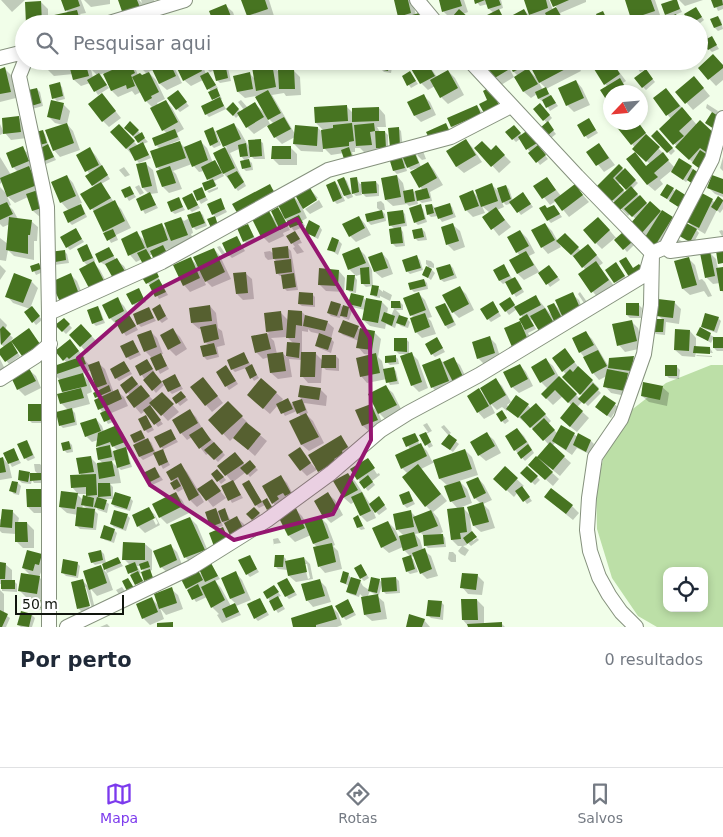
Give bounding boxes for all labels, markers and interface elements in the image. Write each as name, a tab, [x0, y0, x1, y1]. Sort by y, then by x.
search box	[15, 15, 708, 70]
icon: search	[33, 29, 61, 57]
text: Pesquisar aqui	[73, 32, 211, 54]
north arrow	[603, 85, 648, 130]
map controls	[663, 567, 708, 612]
button: locate	[663, 567, 708, 612]
scale bar	[15, 592, 124, 615]
text: 50 m	[22, 596, 58, 612]
text: Por perto	[20, 648, 132, 672]
text: 0 resultados	[604, 650, 703, 669]
tab: Mapa	[100, 780, 138, 826]
tab: Rotas	[338, 780, 377, 826]
tab: Salvos	[577, 780, 623, 826]

